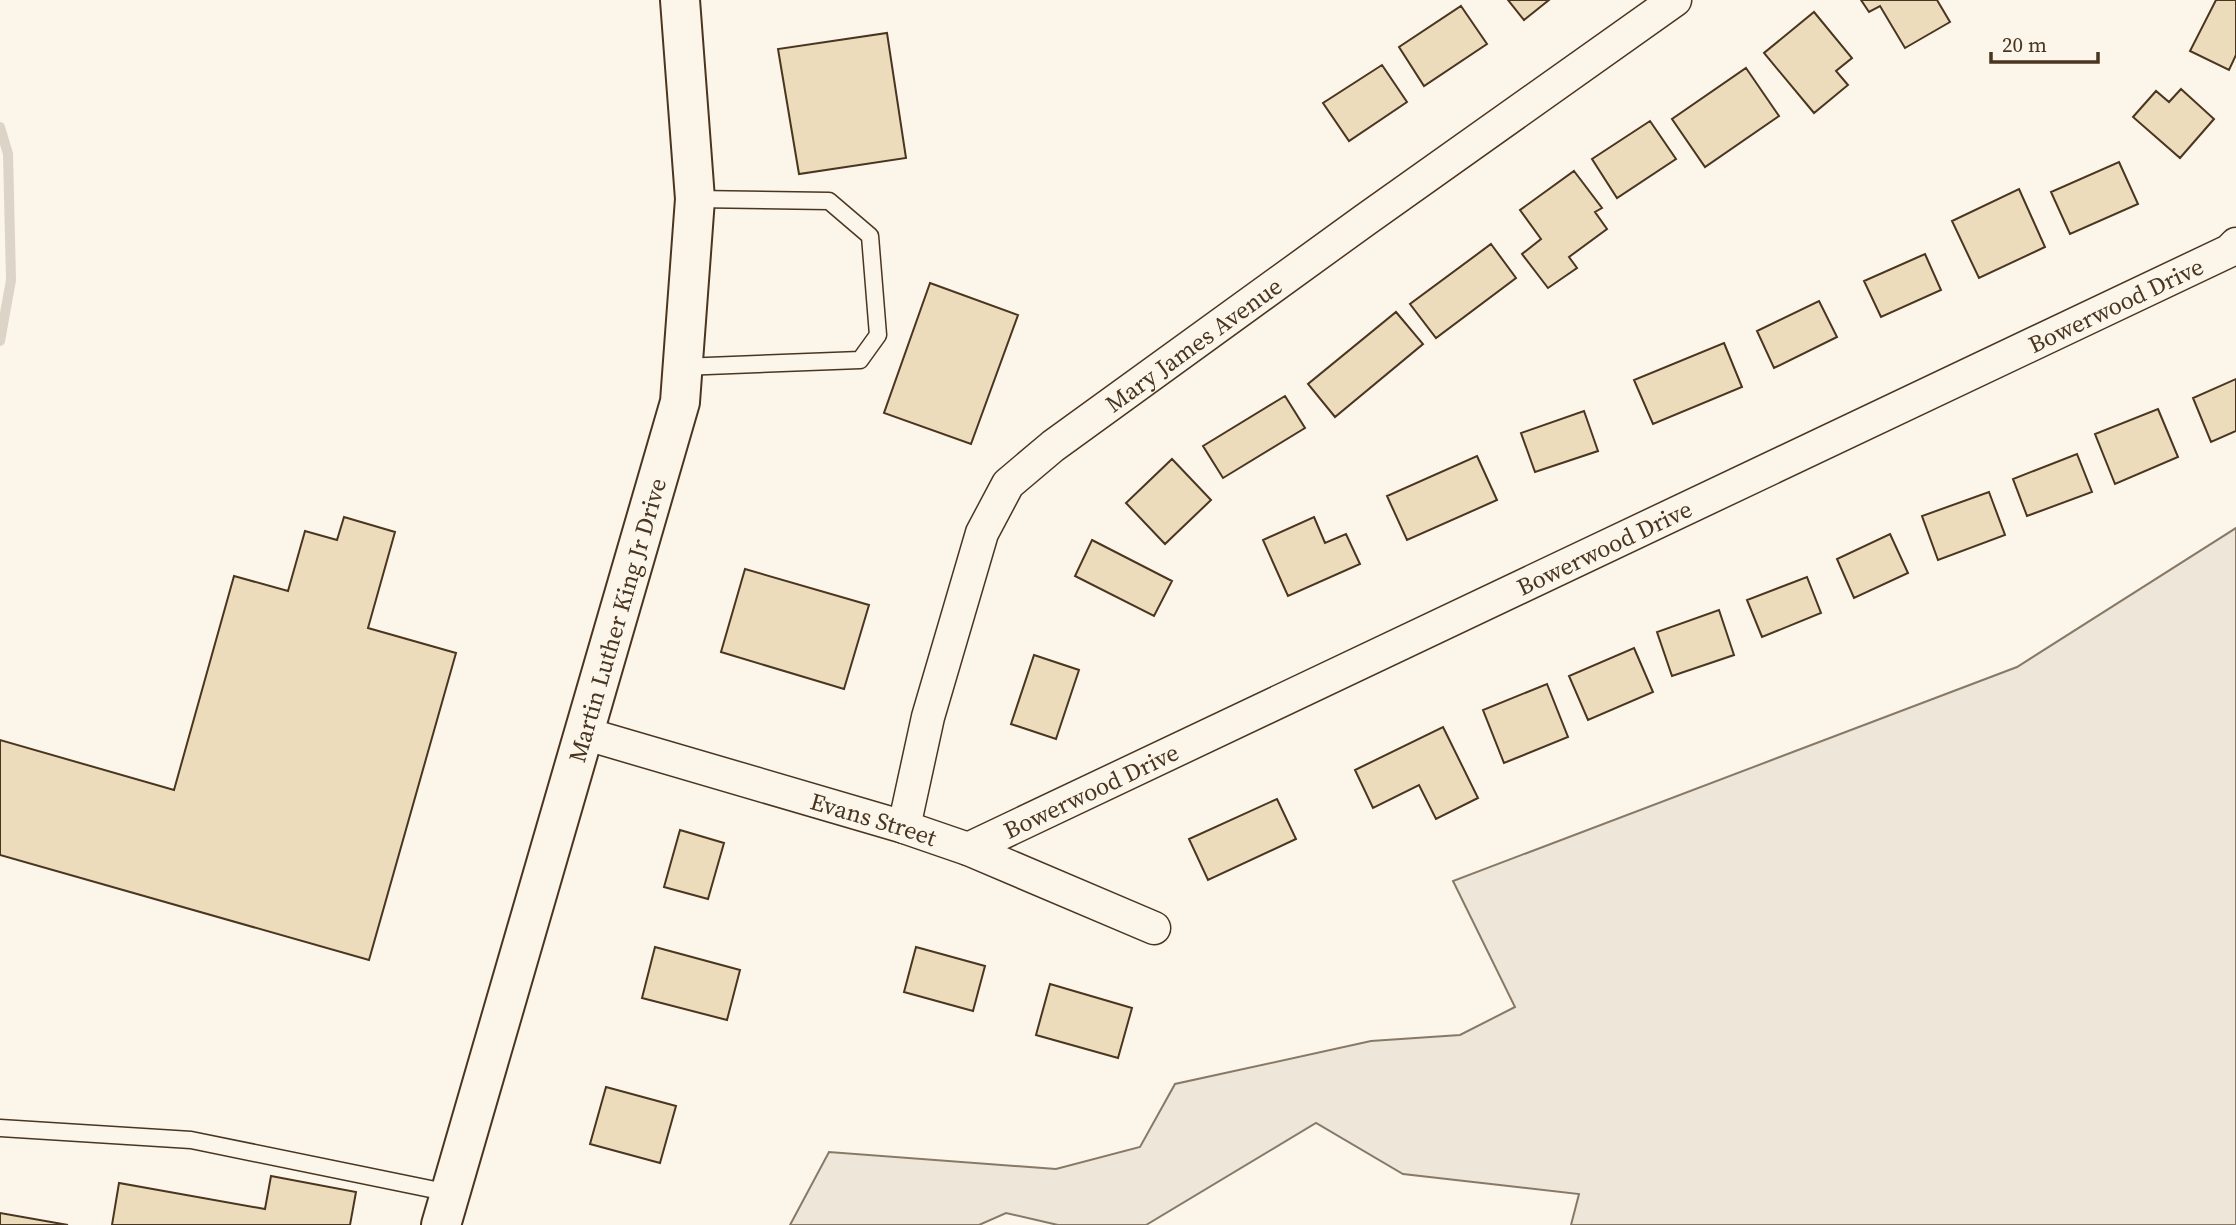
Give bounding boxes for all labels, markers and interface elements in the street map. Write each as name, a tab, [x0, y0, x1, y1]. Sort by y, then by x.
scale bar	[1991, 21, 2098, 65]
text: 20 m	[2002, 30, 2047, 59]
street label: Bowerwood Drive	[2023, 249, 2208, 360]
street label: Mary James Avenue	[1098, 269, 1288, 420]
street label: Martin Luther King Jr Drive	[560, 474, 674, 766]
street label: Bowerwood Drive	[1511, 492, 1697, 603]
street label: Bowerwood Drive	[998, 735, 1184, 846]
street label: Evans Street	[807, 784, 941, 854]

